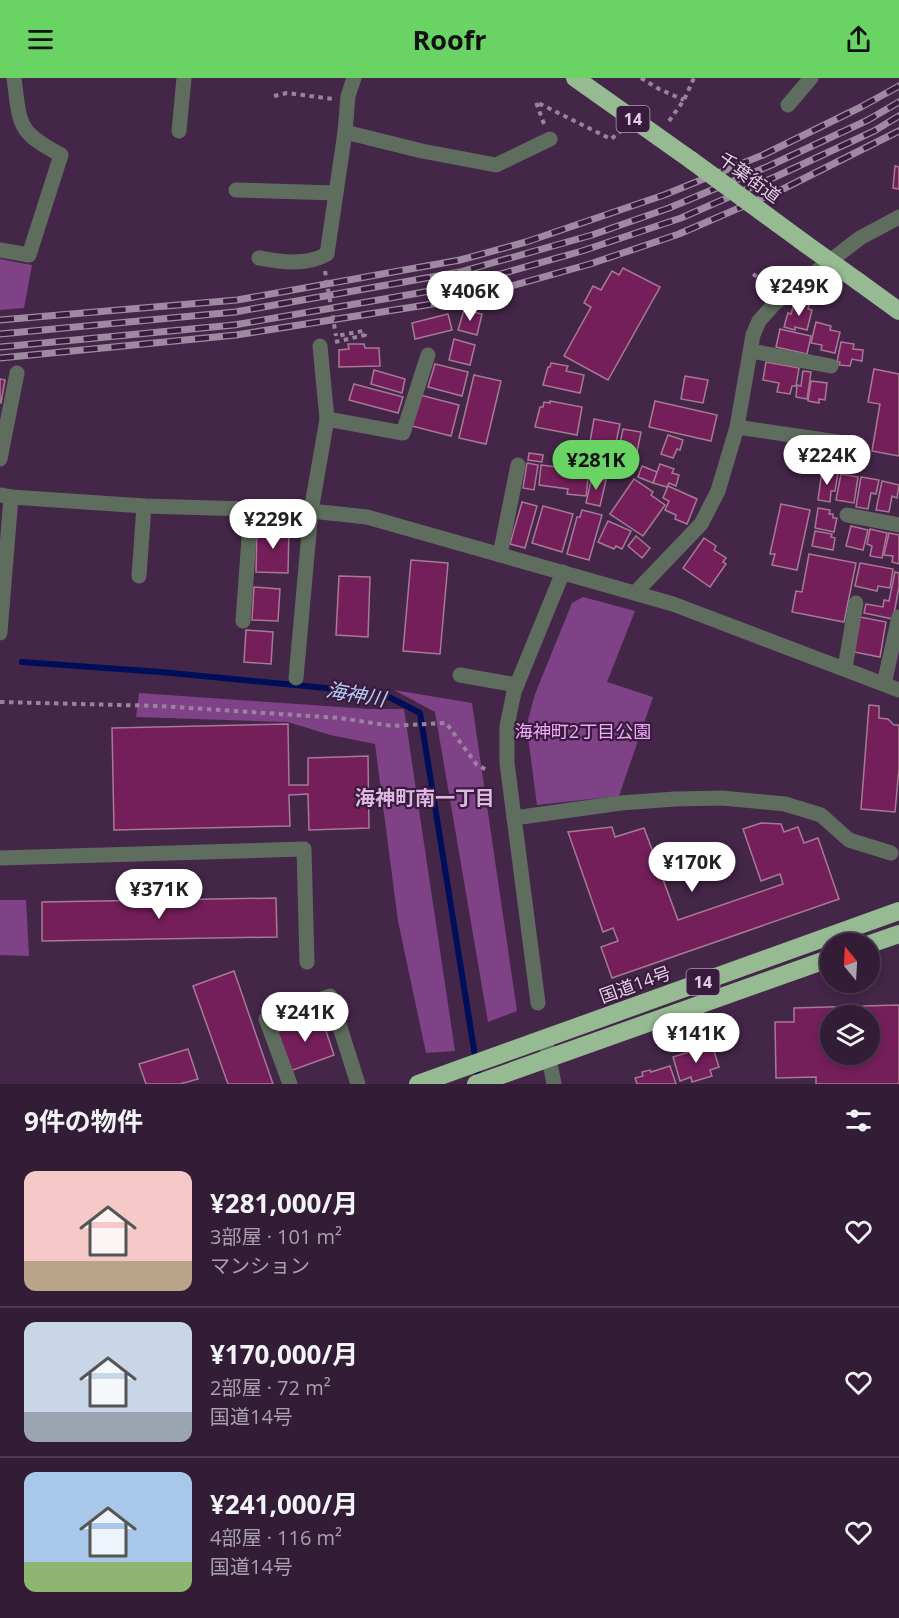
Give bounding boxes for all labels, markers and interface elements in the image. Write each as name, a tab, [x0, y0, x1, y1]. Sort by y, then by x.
text: Roofr	[413, 21, 486, 58]
icon: menu	[24, 23, 57, 56]
icon: share	[842, 23, 875, 56]
road number: 14	[616, 106, 650, 132]
street label: 千葉街道	[714, 146, 786, 208]
pin: ¥249K	[757, 266, 841, 317]
pin: ¥406K	[428, 271, 512, 322]
text: ¥249K	[769, 272, 829, 299]
text: ¥406K	[440, 277, 500, 304]
pin: ¥224K	[785, 435, 869, 486]
pin: ¥281K	[554, 440, 638, 491]
text: ¥224K	[797, 441, 857, 468]
text: ¥281K	[566, 446, 626, 473]
pin: ¥229K	[231, 499, 315, 550]
text: ¥229K	[243, 505, 303, 532]
water label: 海神川	[324, 675, 390, 713]
park label: 海神町2丁目公園	[515, 719, 651, 743]
district label: 海神町南一丁目	[355, 784, 495, 811]
pin: ¥170K	[650, 842, 734, 893]
text: ¥170K	[662, 848, 722, 875]
pin: ¥371K	[117, 869, 201, 920]
text: ¥371K	[129, 875, 189, 902]
north arrow	[820, 933, 880, 993]
map controls	[820, 933, 880, 1065]
street label: 国道14号	[596, 960, 674, 1008]
road number: 14	[686, 969, 720, 995]
pin: ¥241K	[263, 992, 347, 1043]
text: ¥241K	[275, 998, 335, 1025]
button: layers	[820, 1005, 880, 1065]
pin: ¥141K	[654, 1013, 738, 1064]
text: ¥141K	[666, 1019, 726, 1046]
text: 9件の物件	[24, 1103, 143, 1139]
icon: filters	[842, 1104, 875, 1137]
text: ¥281,000/月	[210, 1185, 358, 1221]
icon: home	[72, 1195, 144, 1267]
icon: heart	[842, 1215, 875, 1248]
text: 3部屋 · 101 m²	[210, 1223, 342, 1250]
text: マンション	[210, 1252, 310, 1279]
text: ¥170,000/月	[210, 1336, 358, 1372]
icon: home	[72, 1346, 144, 1418]
icon: heart	[842, 1366, 875, 1399]
text: 2部屋 · 72 m²	[210, 1374, 331, 1401]
text: 国道14号	[210, 1403, 293, 1430]
text: ¥241,000/月	[210, 1486, 358, 1522]
icon: home	[72, 1496, 144, 1568]
icon: heart	[842, 1516, 875, 1549]
text: 4部屋 · 116 m²	[210, 1524, 342, 1551]
text: 国道14号	[210, 1553, 293, 1580]

